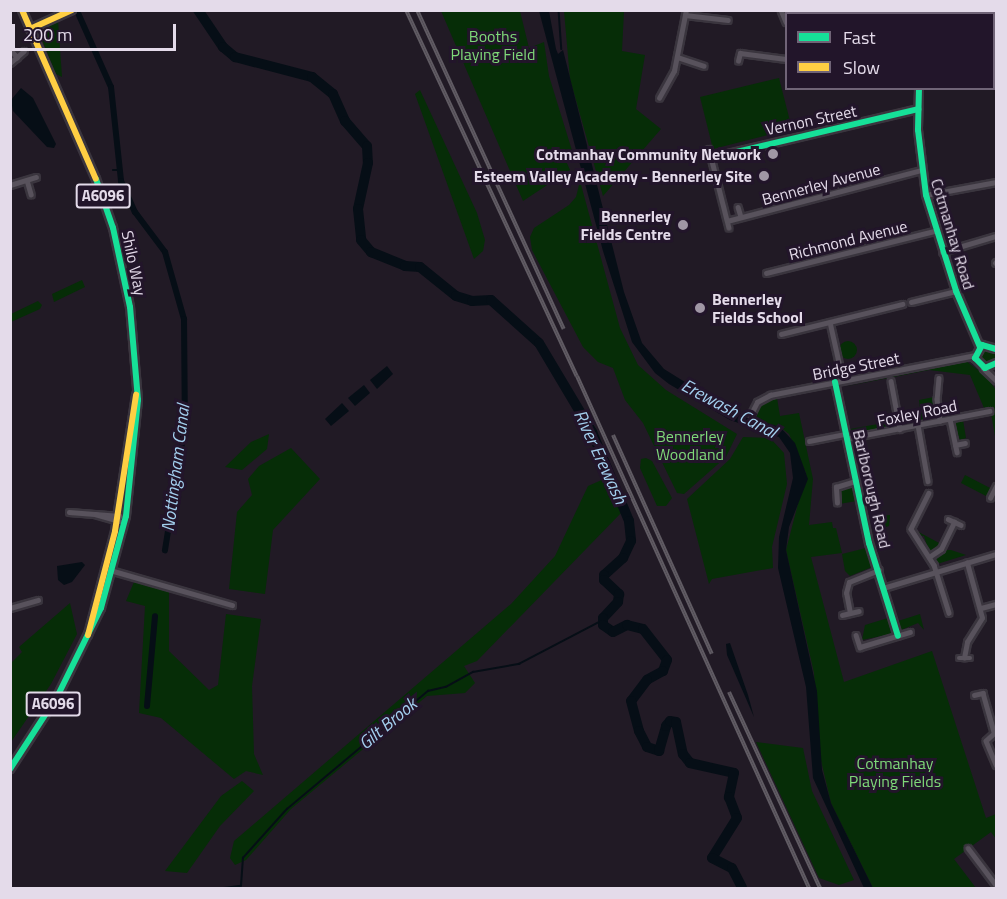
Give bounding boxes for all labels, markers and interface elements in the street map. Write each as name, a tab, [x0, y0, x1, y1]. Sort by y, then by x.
scale bar	[15, 12, 178, 50]
legend	[785, 12, 995, 90]
text: 200 m	[23, 21, 72, 48]
text: Fast	[843, 24, 876, 51]
park label: Booths Playing Field	[451, 26, 535, 64]
text: Slow	[843, 54, 880, 81]
street label: Vernon Street	[764, 101, 858, 139]
place label: Cotmanhay Community Network	[536, 144, 761, 164]
marker: Cotmanhay Community Network	[766, 147, 780, 161]
street label: Bennerley Avenue	[760, 159, 882, 209]
place label: Esteem Valley Academy - Bennerley Site	[474, 166, 752, 186]
marker: Esteem Valley Academy - Bennerley Site	[757, 169, 771, 183]
street label: Cotmanhay Road	[927, 176, 979, 292]
road number: A6096	[74, 184, 132, 208]
place label: Bennerley Fields Centre	[581, 206, 671, 244]
street label: Richmond Avenue	[787, 216, 909, 264]
marker: Bennerley Fields Centre	[676, 218, 690, 232]
street label: Shilo Way	[118, 229, 150, 297]
place label: Bennerley Fields School	[712, 289, 803, 327]
marker: Bennerley Fields School	[693, 301, 707, 315]
street label: Bridge Street	[811, 348, 901, 384]
water label: Erewash Canal	[677, 375, 781, 443]
street label: Foxley Road	[875, 396, 959, 430]
water label: Nottingham Canal	[157, 403, 195, 533]
water label: River Erewash	[569, 407, 631, 507]
park label: Bennerley Woodland	[656, 426, 724, 464]
street label: Barlborough Road	[849, 428, 895, 550]
road number: A6096	[25, 692, 82, 716]
water label: Gilt Brook	[355, 693, 421, 755]
park label: Cotmanhay Playing Fields	[849, 753, 941, 791]

